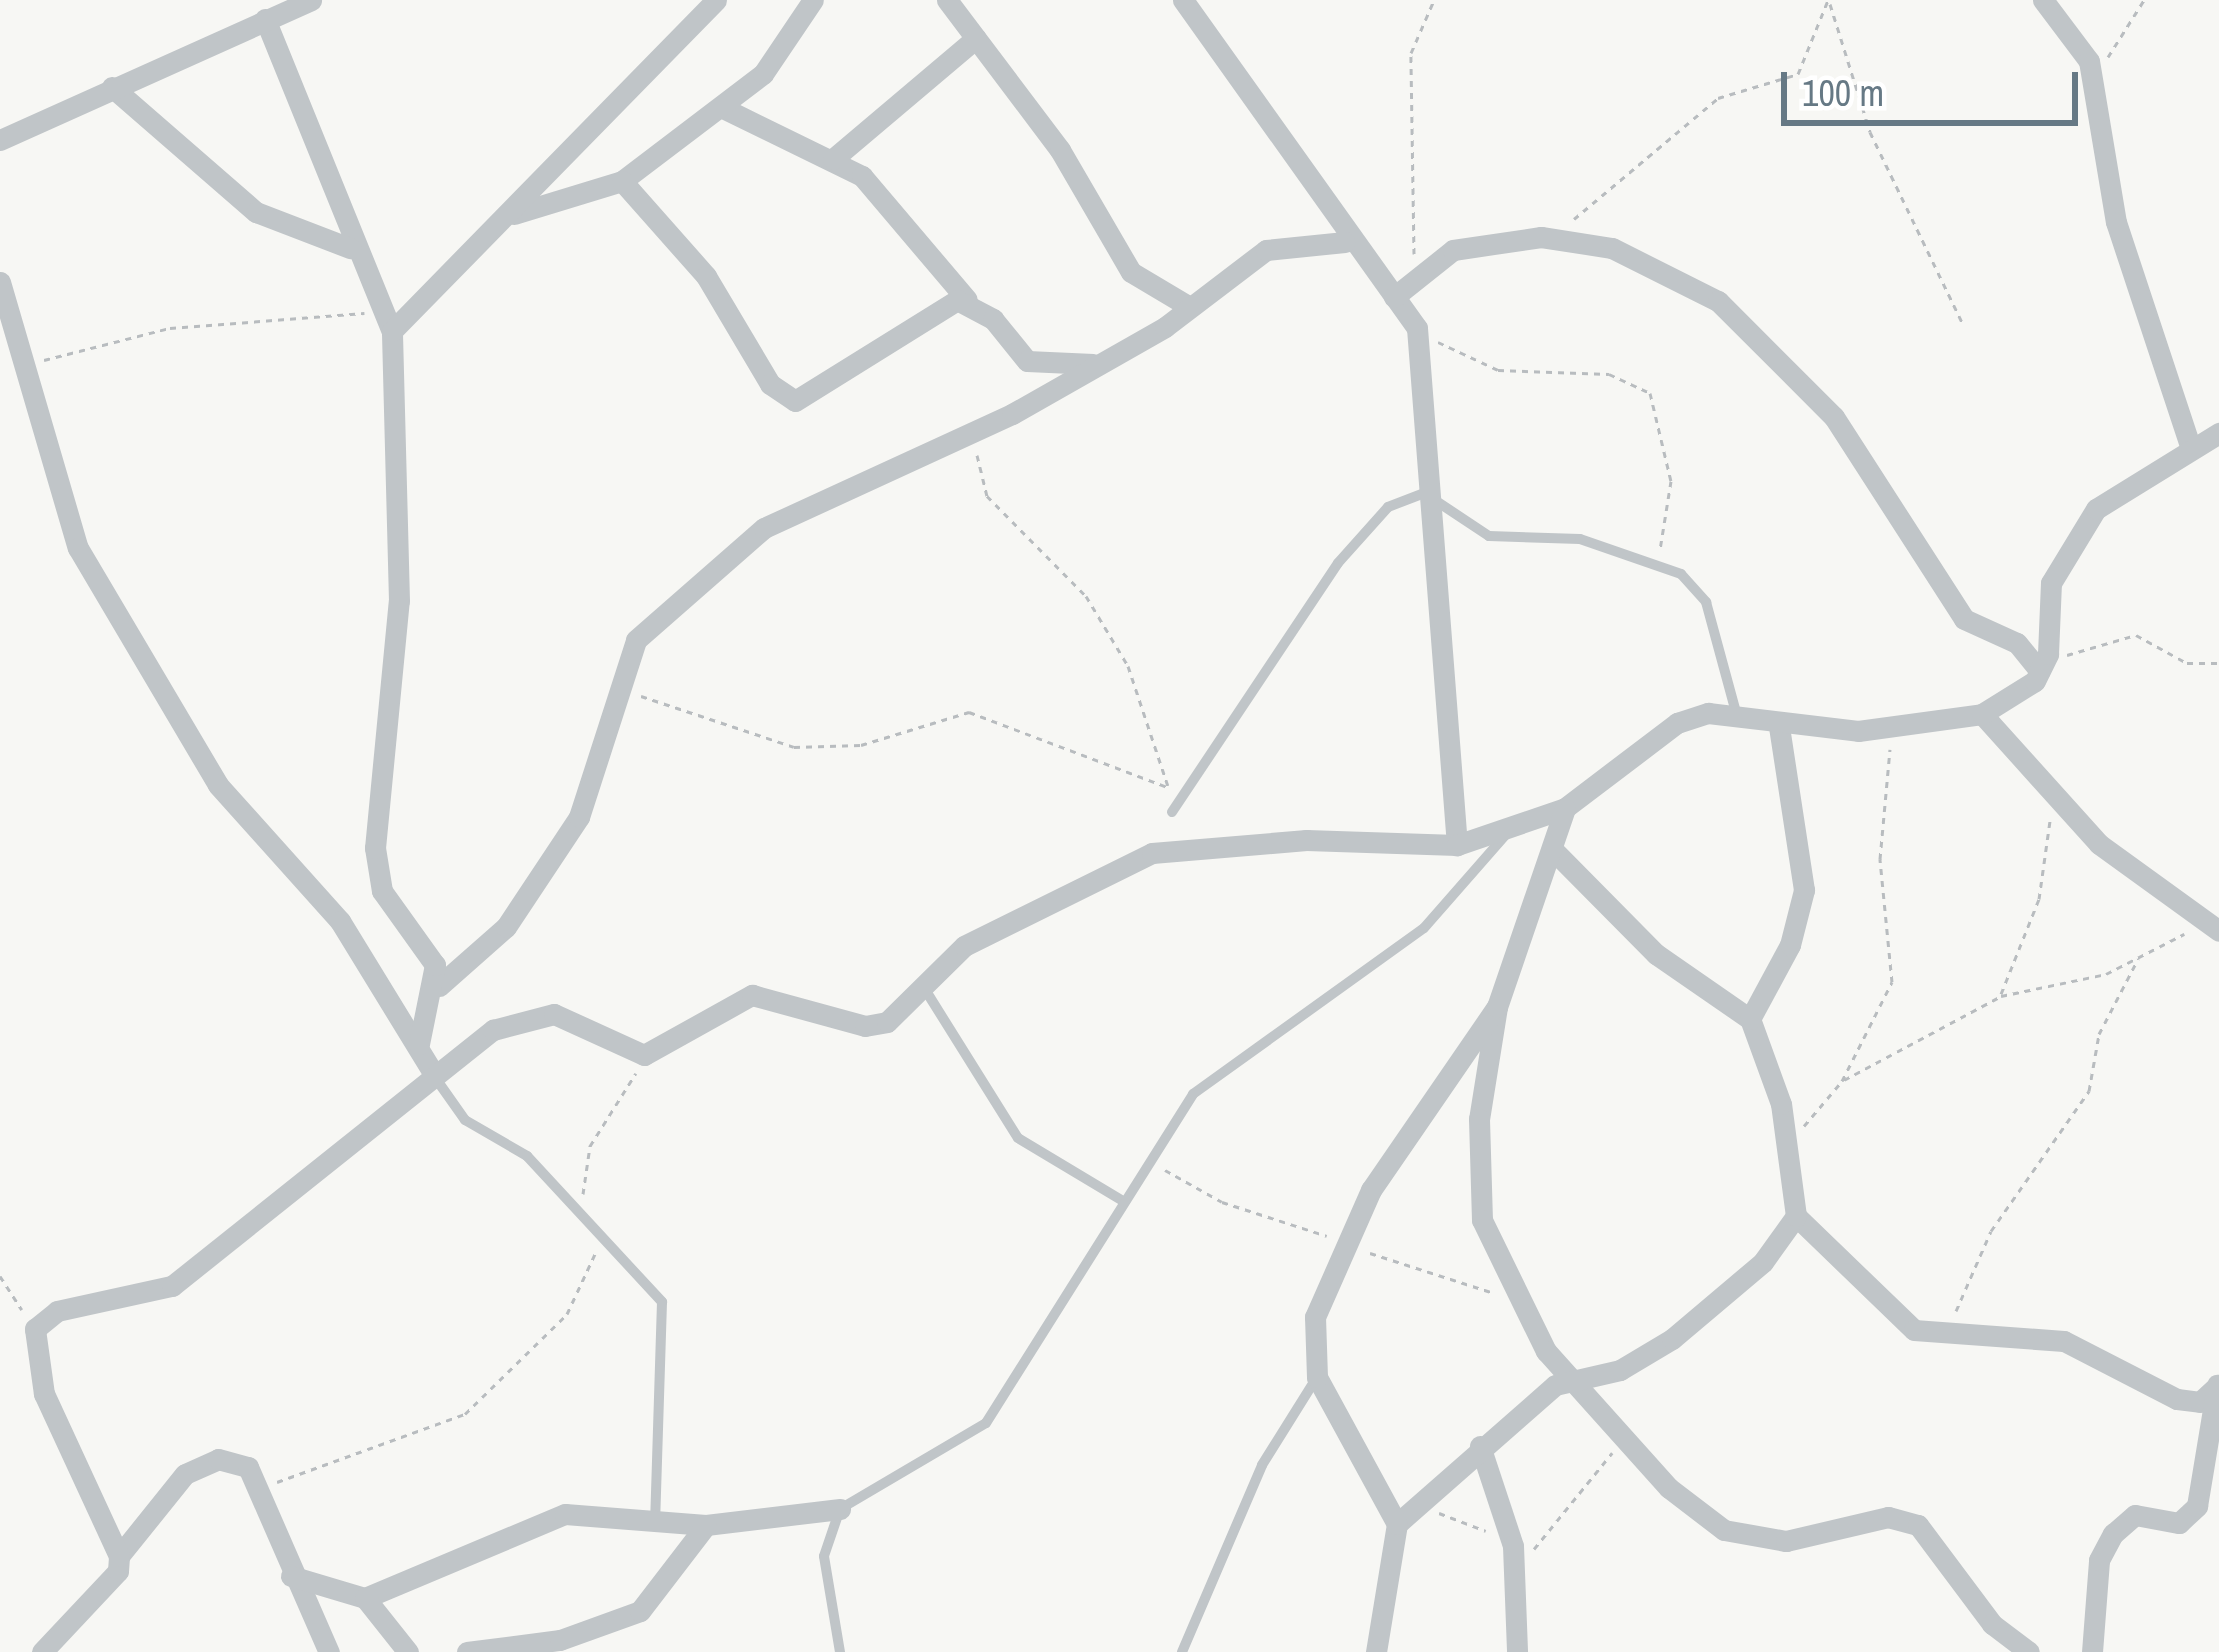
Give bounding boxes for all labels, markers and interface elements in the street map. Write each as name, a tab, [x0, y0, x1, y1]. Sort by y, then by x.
scale bar	[1787, 48, 2084, 122]
text: 100 m	[1802, 69, 1884, 117]

